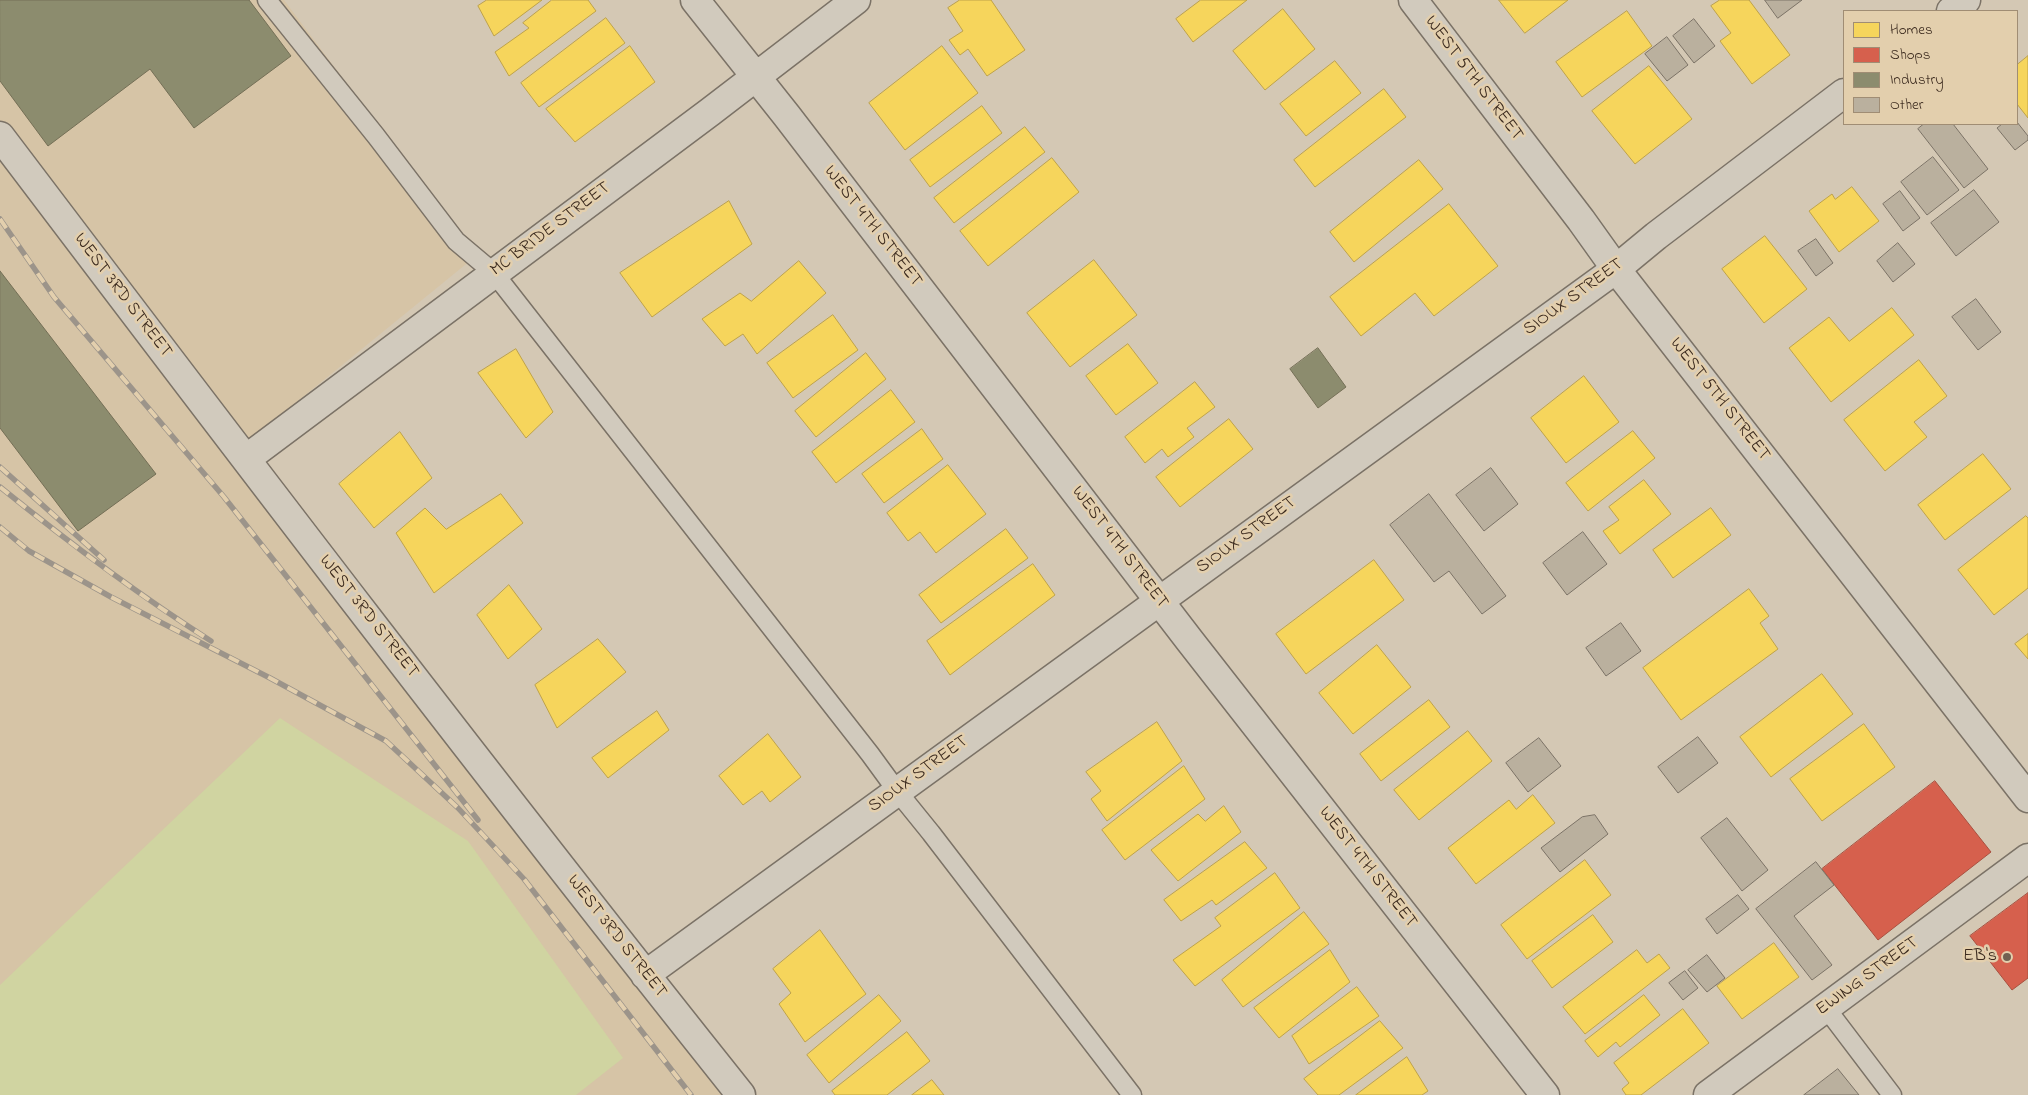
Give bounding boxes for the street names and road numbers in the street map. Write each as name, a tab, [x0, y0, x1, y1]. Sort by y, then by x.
street label: WEST 5TH STREET	[1419, 12, 1527, 146]
street label: WEST 4TH STREET	[818, 162, 926, 292]
street label: MC BRIDE STREET	[487, 178, 615, 282]
street label: WEST 3RD STREET	[68, 229, 176, 363]
street label: SIOUX STREET	[1520, 255, 1628, 341]
street label: WEST 5TH STREET	[1664, 334, 1774, 466]
street label: WEST 4TH STREET	[1066, 482, 1172, 614]
street label: SIOUX STREET	[1193, 493, 1301, 579]
street label: WEST 3RD STREET	[313, 551, 423, 683]
street label: SIOUX STREET	[865, 732, 973, 818]
street label: WEST 4TH STREET	[1313, 803, 1421, 933]
street label: WEST 3RD STREET	[561, 871, 671, 1003]
street label: EWING STREET	[1813, 933, 1923, 1021]

